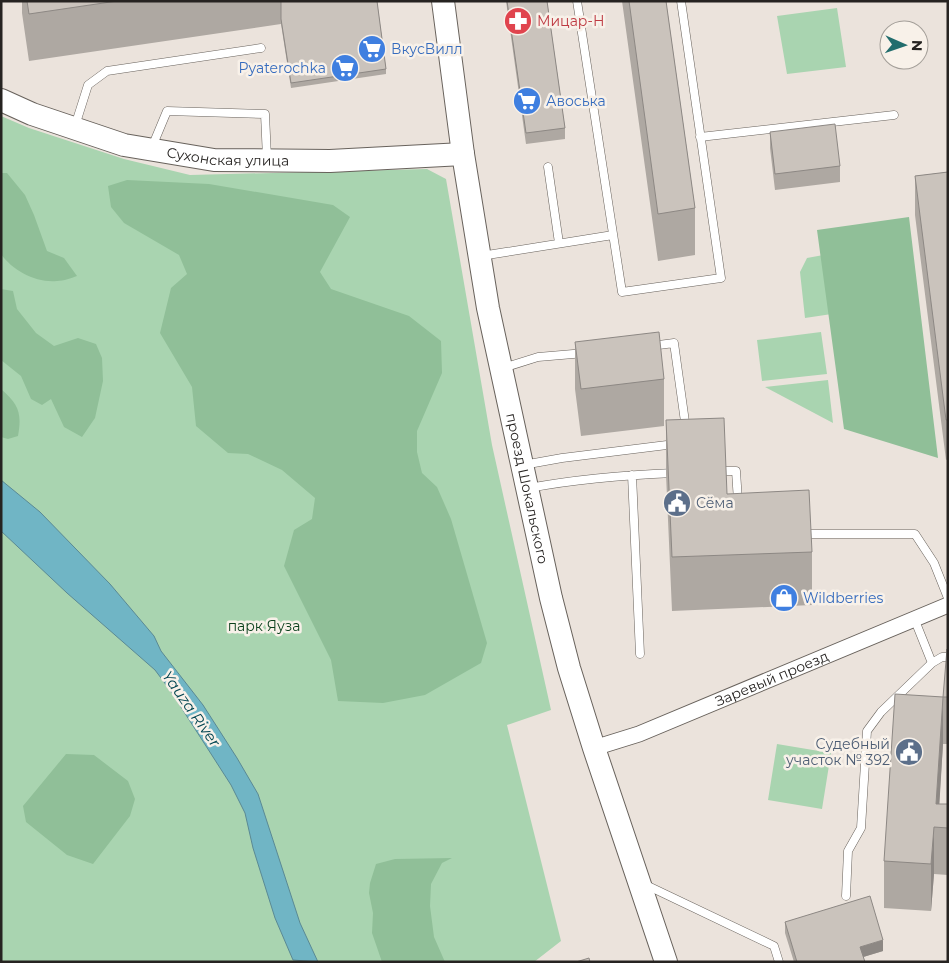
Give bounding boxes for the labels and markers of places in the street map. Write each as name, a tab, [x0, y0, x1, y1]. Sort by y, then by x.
pharmacy icon: Мицар-Н	[503, 6, 533, 36]
place label: Мицар-Н	[537, 12, 604, 30]
supermarket icon: ВкусВилл	[357, 34, 387, 64]
place label: ВкусВилл	[391, 40, 463, 58]
supermarket icon: Pyaterochka	[330, 53, 360, 83]
place label: Pyaterochka	[239, 59, 326, 77]
supermarket icon: Авоська	[512, 86, 542, 116]
place label: Авоська	[546, 92, 606, 110]
public building icon: Сёма	[662, 488, 692, 518]
place label: Сёма	[696, 494, 734, 512]
shop icon: Wildberries	[769, 583, 799, 613]
place label: Wildberries	[803, 589, 884, 607]
place label: Судебный участок № 392	[785, 735, 890, 769]
public building icon: Судебный участок № 392	[894, 737, 924, 767]

